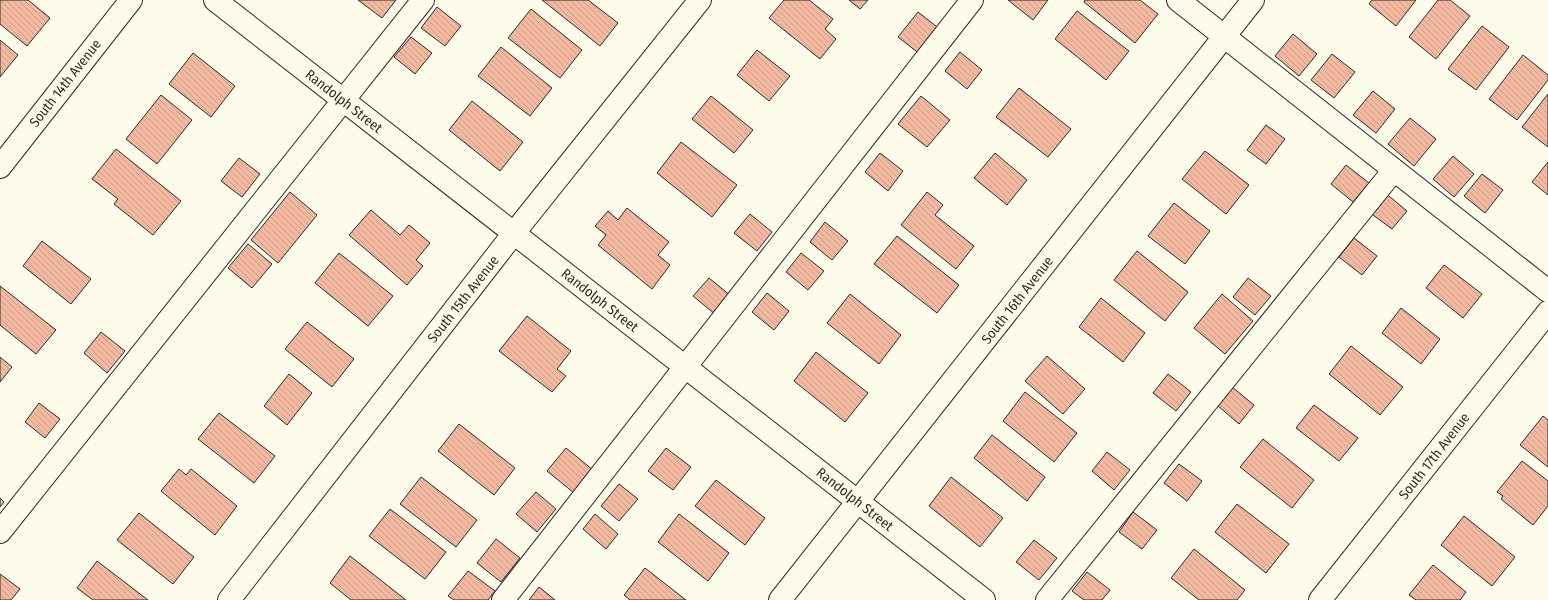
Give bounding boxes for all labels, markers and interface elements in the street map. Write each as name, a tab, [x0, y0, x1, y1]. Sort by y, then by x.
street label: South 14th Avenue	[26, 36, 105, 130]
street label: Randolph Street	[302, 66, 386, 137]
street label: South 15th Avenue	[424, 252, 503, 346]
street label: South 16th Avenue	[978, 253, 1057, 348]
street label: Randolph Street	[558, 265, 642, 336]
street label: South 17th Avenue	[1395, 410, 1474, 503]
street label: Randolph Street	[813, 464, 897, 535]

